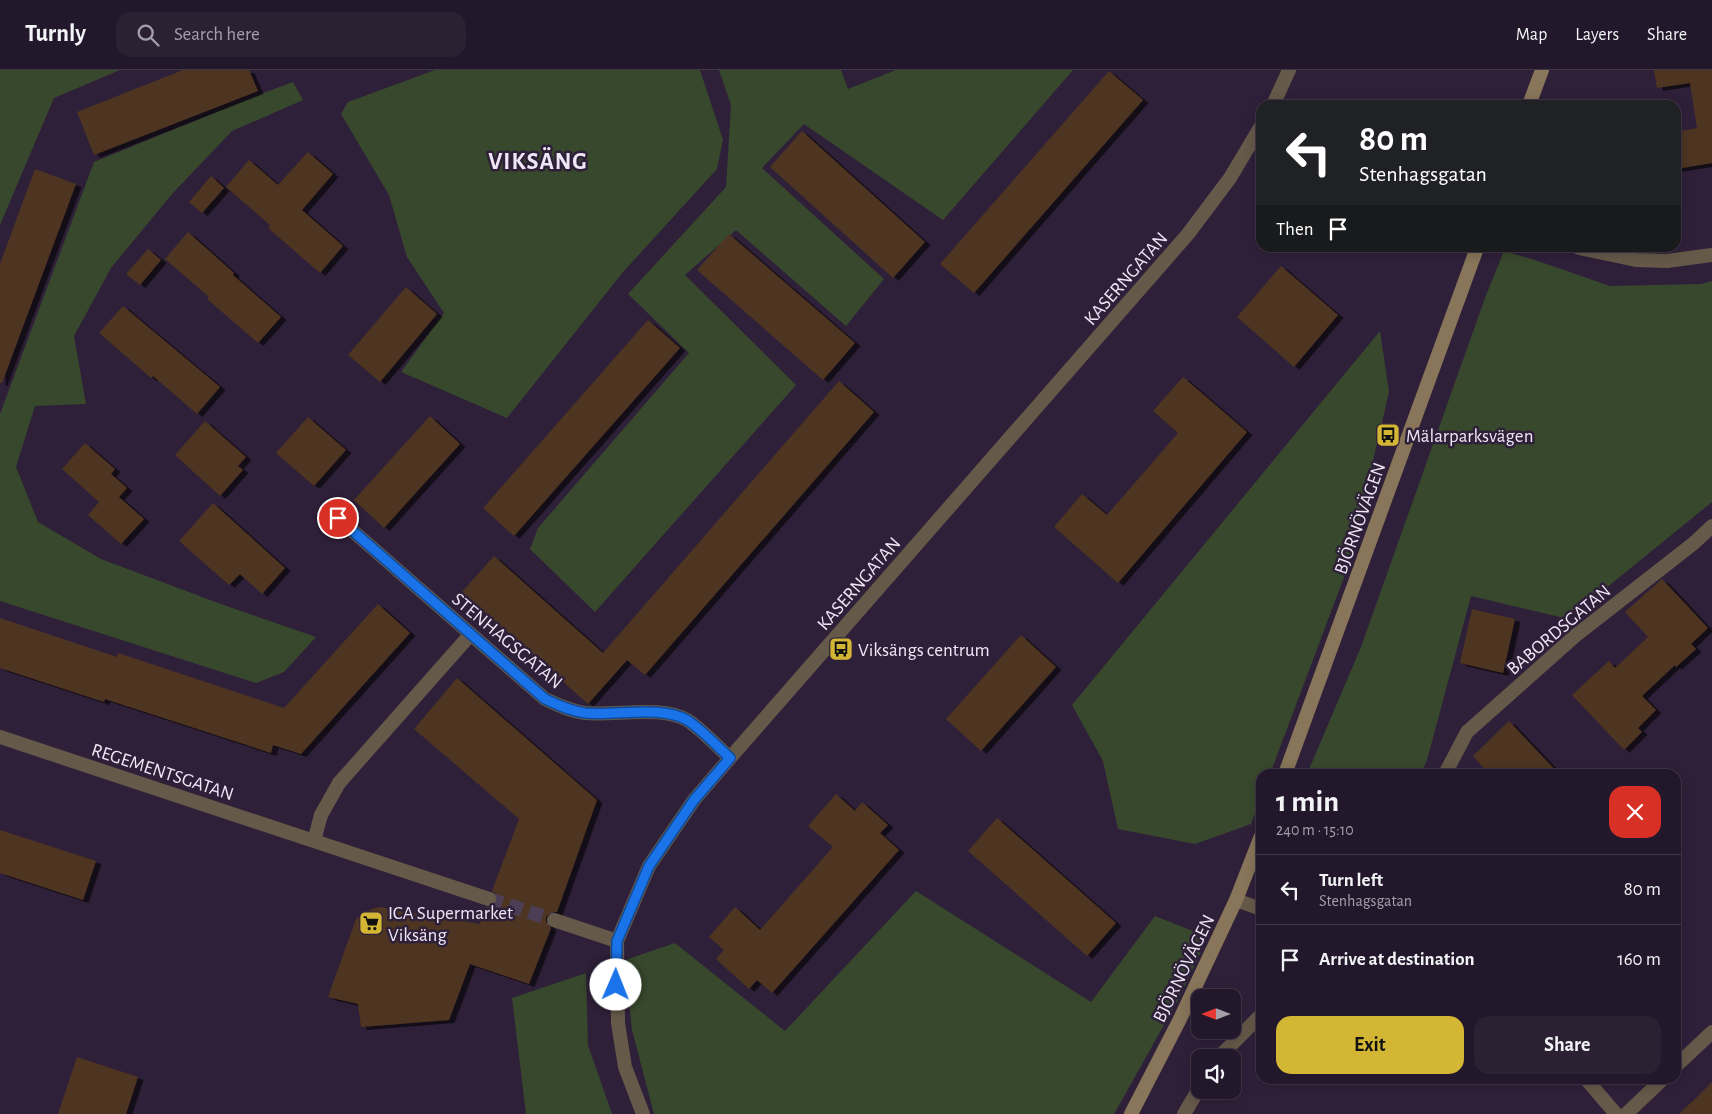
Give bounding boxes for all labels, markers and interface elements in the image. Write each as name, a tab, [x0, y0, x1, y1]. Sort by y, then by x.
search box	[116, 12, 466, 57]
icon: search	[134, 21, 162, 49]
text: Turnly	[25, 22, 86, 46]
text: Search here	[174, 25, 260, 44]
text: Map	[1516, 26, 1547, 44]
text: Layers	[1575, 26, 1619, 44]
text: Share	[1647, 26, 1687, 44]
icon: left	[1276, 120, 1341, 185]
text: 80 m	[1359, 122, 1428, 157]
district label: VIKSÄNG	[488, 147, 588, 174]
text: Stenhagsgatan	[1359, 163, 1487, 185]
icon: arrive	[1324, 215, 1352, 243]
text: Then	[1276, 220, 1314, 239]
street label: KASERNGATAN	[1081, 229, 1171, 329]
bus stop icon: Mälarparksvägen	[1375, 422, 1401, 448]
place label: Mälarparksvägen	[1406, 427, 1533, 446]
street label: BJÖRNÖVÄGEN	[1330, 460, 1389, 577]
pin	[317, 497, 359, 539]
icon: arrive	[324, 504, 352, 532]
street label: KASERNGATAN	[814, 534, 904, 634]
street label: BABORDSGATAN	[1504, 581, 1614, 679]
street label: STENHAGSGATAN	[448, 590, 566, 693]
bus stop icon: Viksängs centrum	[828, 636, 854, 662]
place label: Viksängs centrum	[858, 641, 990, 660]
street label: REGEMENTSGATAN	[89, 740, 236, 804]
button: close	[1609, 786, 1661, 838]
text: 1 min	[1276, 787, 1339, 817]
text: 240 m · 15:10	[1276, 822, 1354, 838]
text: Turn left	[1319, 871, 1383, 890]
icon: left	[1276, 876, 1304, 904]
text: 80 m	[1624, 880, 1661, 899]
text: Stenhagsgatan	[1319, 893, 1412, 909]
place label: ICA Supermarket Viksäng	[388, 904, 513, 945]
supermarket icon: ICA Supermarket Viksäng	[358, 910, 384, 936]
street label: BJÖRNÖVÄGEN	[1149, 911, 1219, 1026]
icon: arrive	[1276, 946, 1304, 974]
text: Arrive at destination	[1319, 950, 1475, 969]
text: 160 m	[1617, 950, 1661, 969]
position arrow	[589, 958, 641, 1010]
north arrow	[1191, 989, 1241, 1039]
map controls	[1191, 989, 1241, 1099]
button: Exit	[1276, 1016, 1464, 1074]
button: Share	[1474, 1016, 1661, 1074]
button: sound	[1191, 1049, 1241, 1099]

